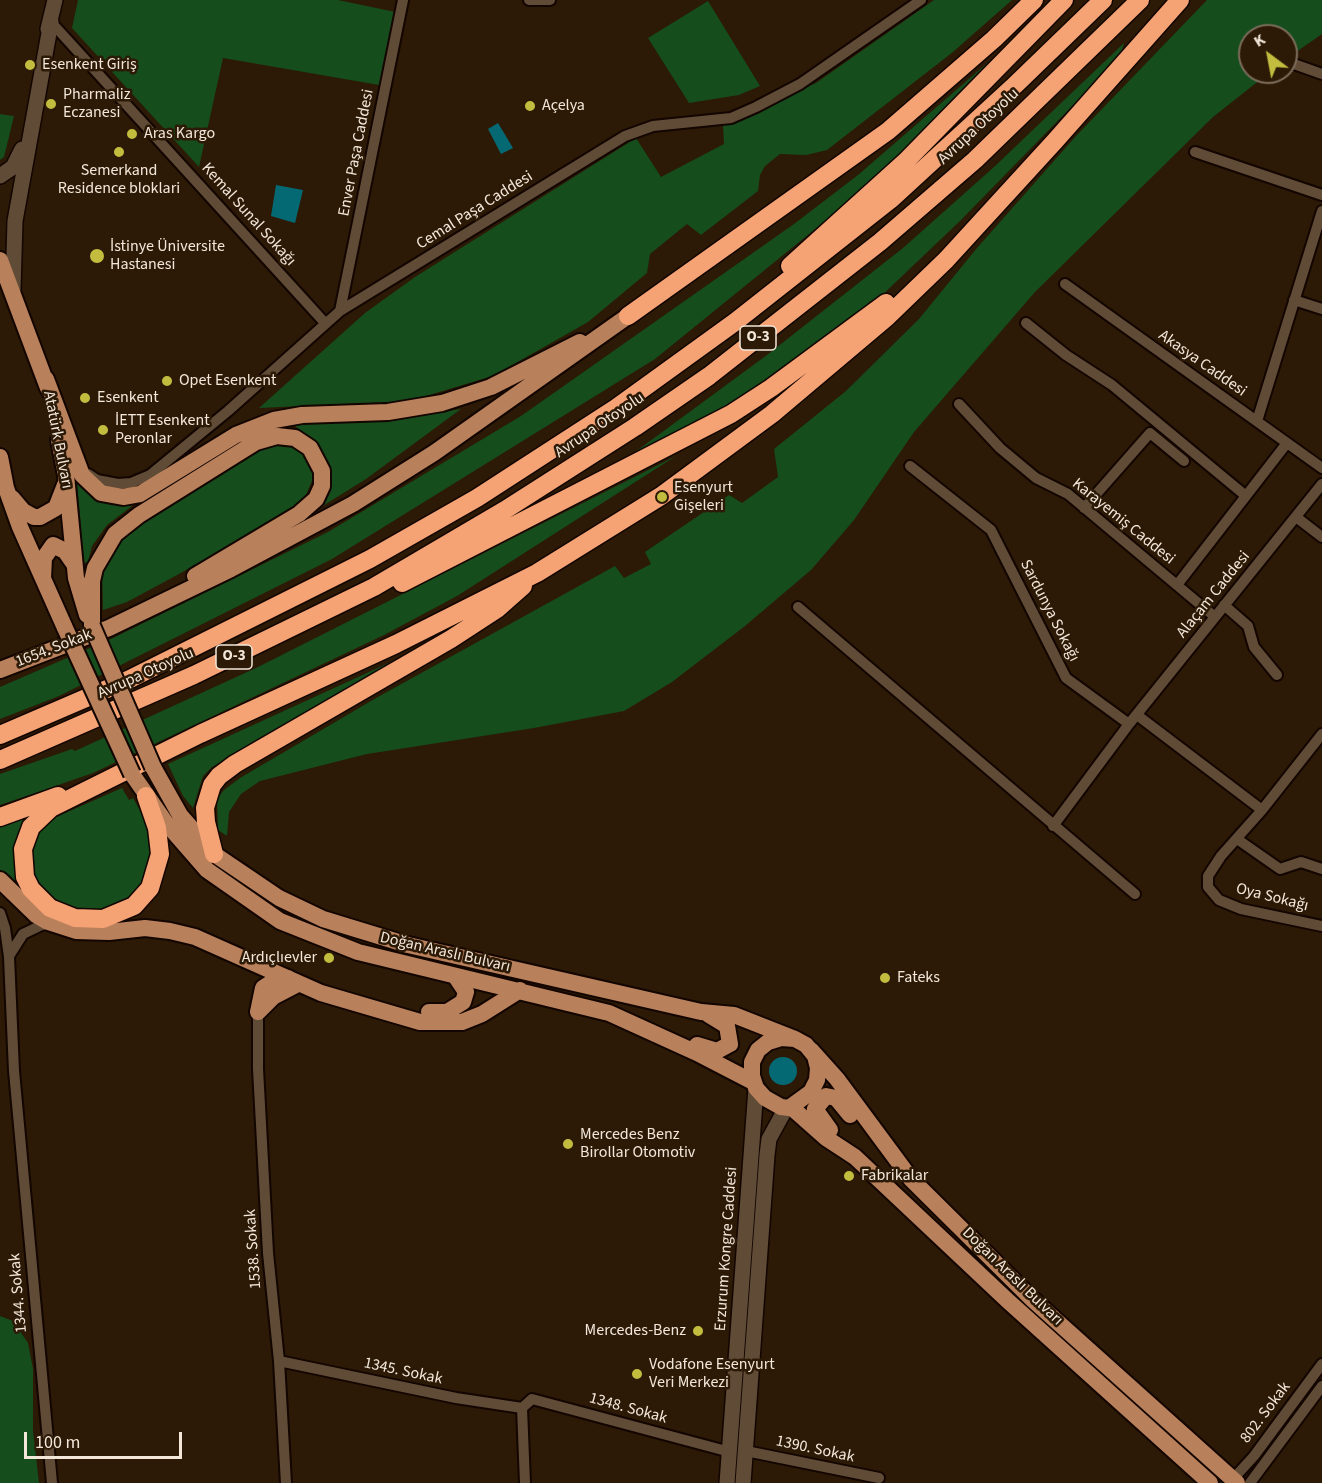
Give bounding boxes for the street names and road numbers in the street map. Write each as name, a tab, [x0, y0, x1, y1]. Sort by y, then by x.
street label: Avrupa Otoyolu	[935, 85, 1023, 169]
street label: Enver Paşa Caddesi	[335, 88, 379, 218]
street label: Kemal Sunal Sokağı	[197, 159, 299, 271]
street label: Cemal Paşa Caddesi	[413, 167, 537, 255]
road number: O-3	[740, 326, 776, 350]
street label: Akasya Caddesi	[1154, 327, 1250, 401]
street label: Avrupa Otoyolu	[552, 389, 648, 463]
street label: Atatürk Bulvarı	[38, 390, 76, 490]
street label: Karayemiş Caddesi	[1068, 475, 1178, 569]
street label: Alaçam Caddesi	[1173, 548, 1255, 642]
street label: Sardunya Sokağı	[1015, 557, 1083, 665]
street label: 1654. Sokak	[13, 626, 95, 672]
street label: Avrupa Otoyolu	[95, 644, 197, 704]
road number: O-3	[216, 645, 252, 669]
street label: Oya Sokağı	[1234, 880, 1310, 916]
street label: Doğan Araslı Bulvarı	[378, 929, 512, 977]
street label: Erzurum Kongre Caddesi	[712, 1166, 742, 1332]
street label: 1538. Sokak	[242, 1208, 266, 1290]
street label: Doğan Araslı Bulvarı	[957, 1224, 1067, 1330]
street label: 1344. Sokak	[6, 1252, 32, 1334]
street label: 1345. Sokak	[362, 1354, 444, 1390]
street label: 802. Sokak	[1237, 1378, 1295, 1448]
street label: 1348. Sokak	[587, 1389, 669, 1429]
street label: 1390. Sokak	[774, 1432, 856, 1468]

